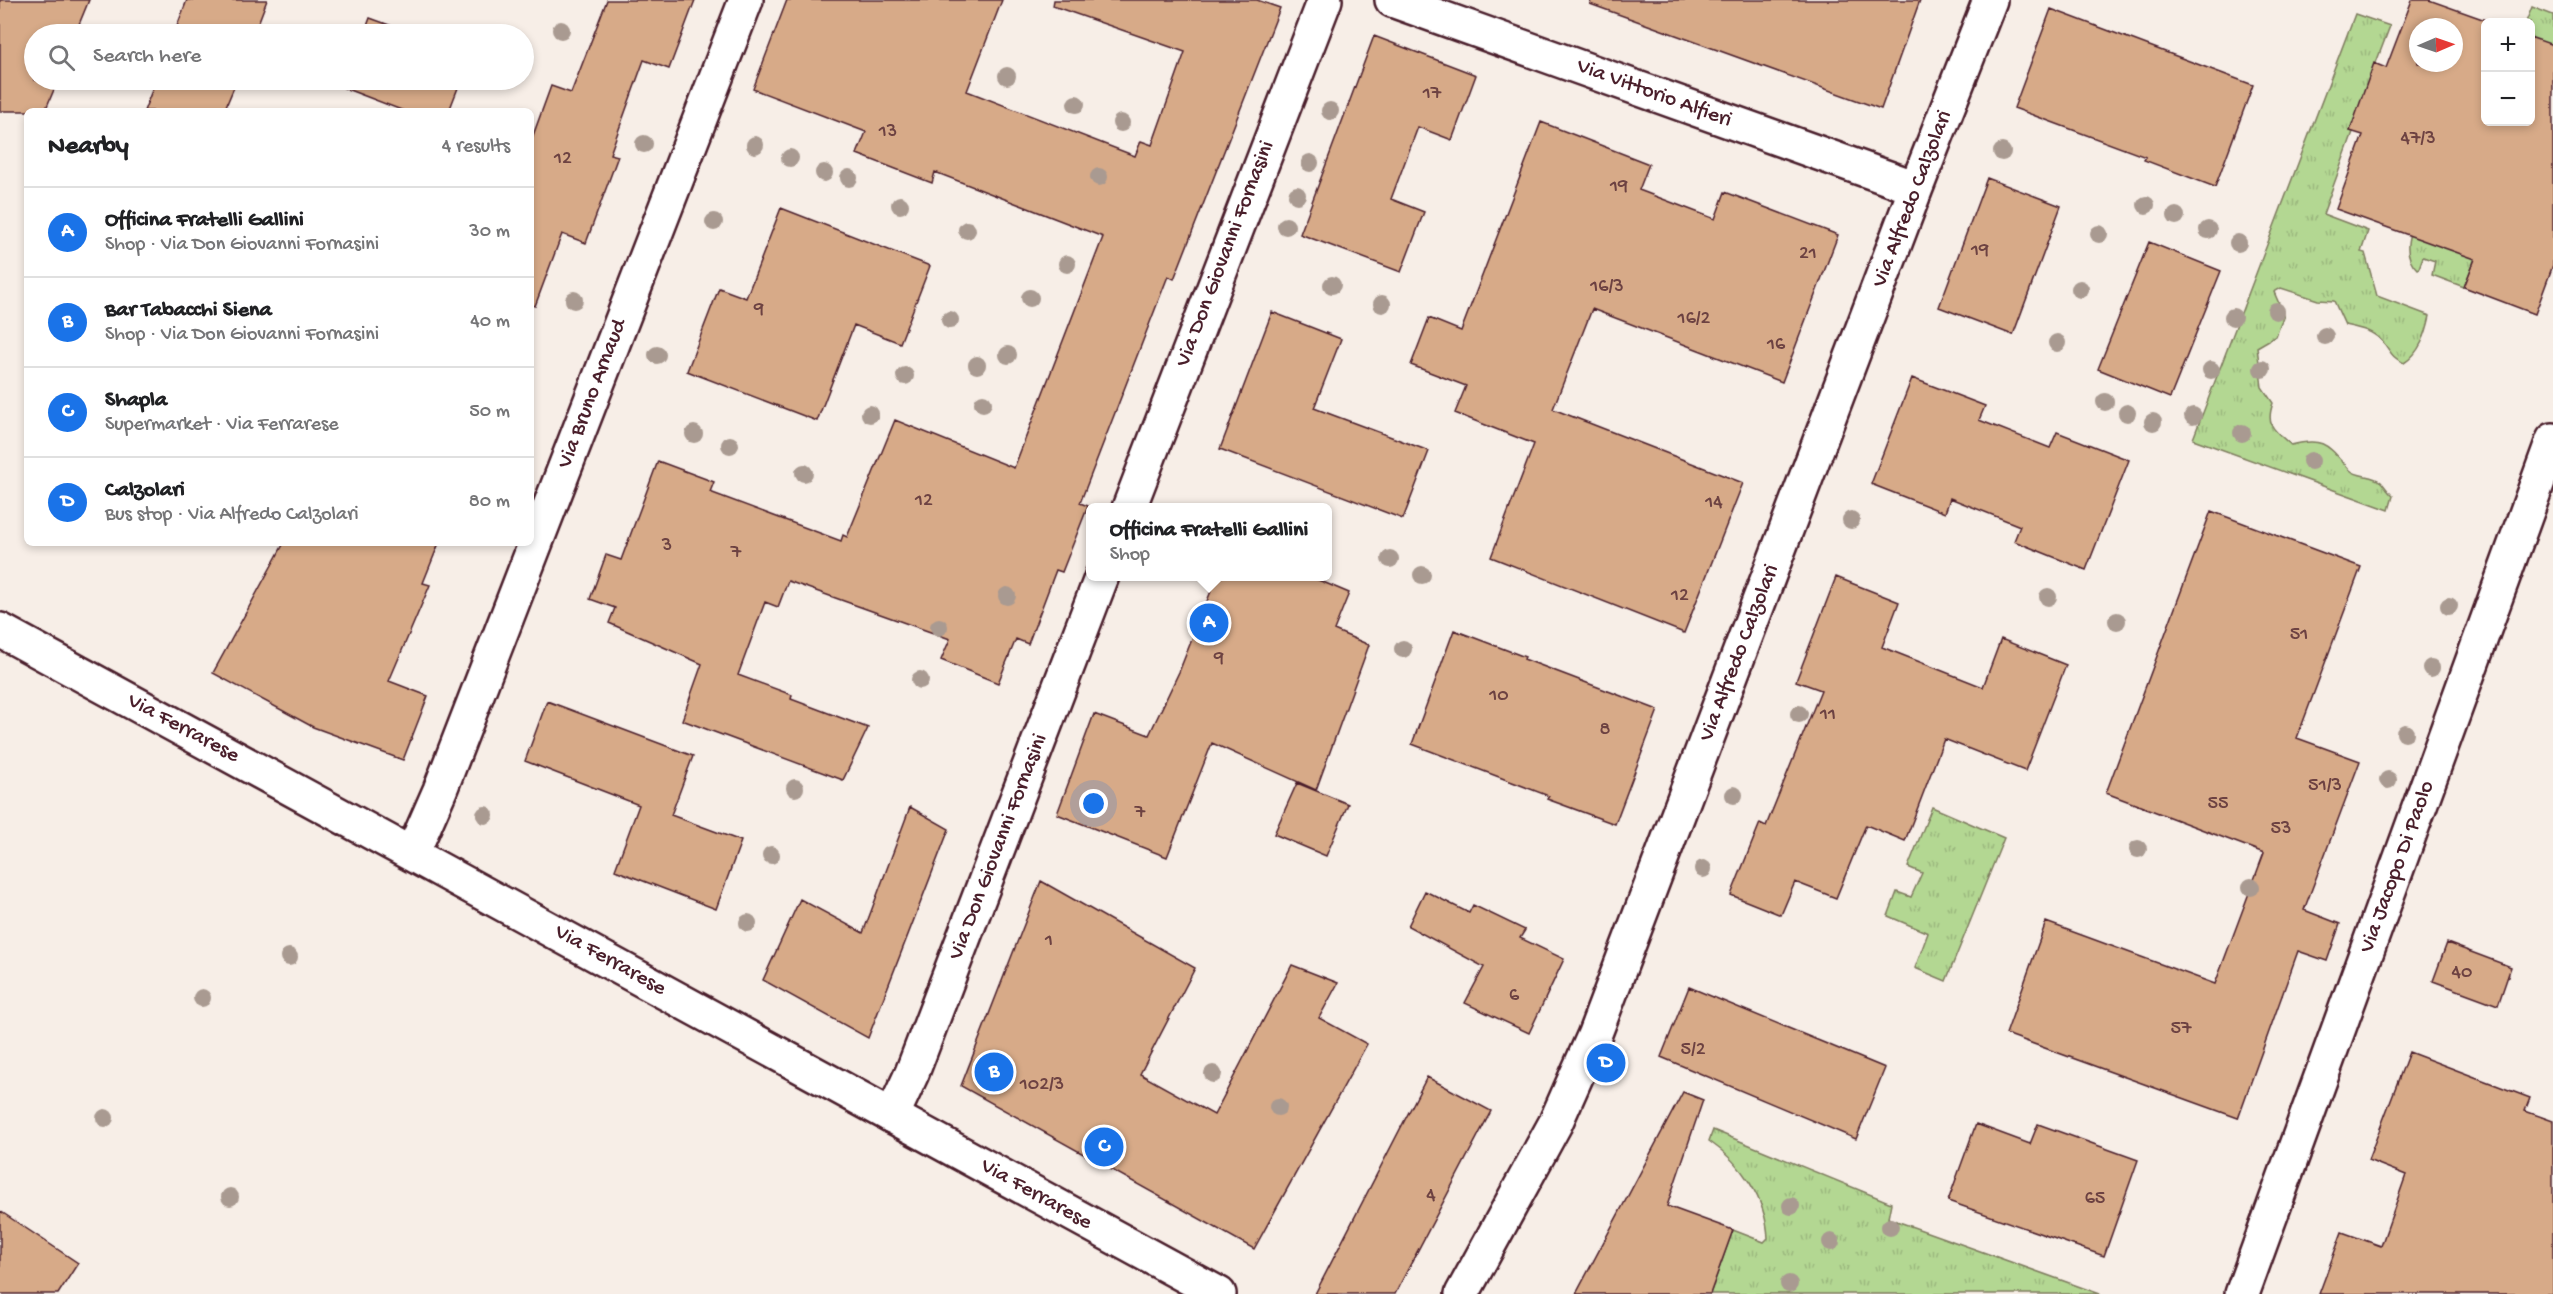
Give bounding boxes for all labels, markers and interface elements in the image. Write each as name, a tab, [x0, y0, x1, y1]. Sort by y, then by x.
north arrow	[2409, 18, 2463, 72]
map controls	[2481, 18, 2535, 126]
button: +	[2481, 18, 2535, 72]
search box	[24, 24, 534, 90]
icon: search	[45, 41, 78, 74]
text: Search here	[93, 44, 201, 70]
street label: Via Vittorio Alfieri	[1572, 54, 1735, 134]
button: −	[2481, 72, 2535, 126]
house number: 17	[1422, 83, 1442, 106]
street label: Via Alfredo Calzolari	[1867, 107, 1959, 292]
house number: 13	[878, 121, 897, 144]
house number: 47/3	[2400, 128, 2436, 151]
text: Nearby	[48, 132, 129, 163]
text: 4 results	[442, 136, 510, 159]
street label: Via Don Giovanni Fornasini	[1171, 137, 1281, 372]
house number: 12	[553, 148, 572, 171]
house number: 19	[1609, 176, 1628, 199]
text: Officina Fratelli Gallini	[105, 208, 304, 234]
text: A	[62, 221, 73, 244]
text: 30 m	[469, 221, 510, 244]
text: Shop · Via Don Giovanni Fornasini	[105, 234, 379, 257]
house number: 19	[1970, 240, 1989, 263]
house number: 21	[1799, 243, 1817, 266]
house number: 16/3	[1589, 276, 1624, 299]
text: Bar Tabacchi Siena	[105, 298, 272, 324]
house number: 9	[753, 299, 764, 322]
house number: 16/2	[1677, 308, 1711, 331]
text: B	[62, 311, 73, 334]
text: 40 m	[470, 311, 510, 334]
street label: Via Bruno Arnaud	[552, 314, 634, 473]
text: Shop · Via Don Giovanni Fornasini	[105, 324, 379, 347]
house number: 16	[1766, 334, 1786, 357]
text: Shapla	[105, 388, 167, 414]
text: C	[62, 401, 73, 424]
text: 50 m	[469, 401, 510, 424]
text: Supermarket · Via Ferrarese	[105, 414, 339, 437]
text: Calzolari	[105, 478, 185, 504]
house number: 12	[914, 490, 933, 513]
text: D	[61, 491, 74, 514]
text: 80 m	[469, 491, 510, 514]
house number: 14	[1704, 492, 1723, 515]
popup	[1086, 503, 1332, 581]
text: Bus stop · Via Alfredo Calzolari	[105, 504, 359, 527]
text: Officina Fratelli Gallini	[1110, 518, 1308, 544]
house number: 3	[661, 535, 672, 558]
house number: 7	[730, 542, 742, 565]
text: Shop	[1110, 544, 1150, 567]
street label: Via Alfredo Calzolari	[1694, 561, 1786, 746]
house number: 12	[1670, 585, 1689, 608]
pin: A	[1190, 600, 1228, 646]
house number: 51	[2290, 624, 2308, 647]
house number: 9	[1213, 648, 1224, 671]
house number: 10	[1488, 685, 1509, 708]
street label: Via Ferrarese	[122, 688, 244, 770]
house number: 11	[1819, 704, 1836, 727]
house number: 8	[1600, 719, 1611, 742]
street label: Via Don Giovanni Fornasini	[944, 730, 1054, 965]
house number: 51/3	[2308, 775, 2342, 798]
street label: Via Jacopo Di Paolo	[2354, 778, 2441, 957]
your location	[1079, 789, 1108, 818]
house number: 55	[2207, 793, 2229, 816]
house number: 7	[1134, 802, 1146, 825]
house number: 53	[2271, 818, 2291, 841]
street label: Via Ferrarese	[549, 919, 671, 1003]
house number: 1	[1044, 930, 1053, 953]
house number: 40	[2452, 962, 2472, 985]
house number: 6	[1509, 985, 1520, 1008]
house number: 57	[2171, 1018, 2192, 1041]
house number: 5/2	[1680, 1039, 1706, 1062]
pin: D	[1586, 1040, 1626, 1086]
pin: B	[974, 1050, 1014, 1094]
house number: 102/3	[1019, 1074, 1064, 1097]
pin: C	[1084, 1124, 1124, 1170]
street label: Via Ferrarese	[975, 1153, 1097, 1237]
house number: 4	[1426, 1185, 1436, 1208]
house number: 65	[2085, 1188, 2105, 1211]

